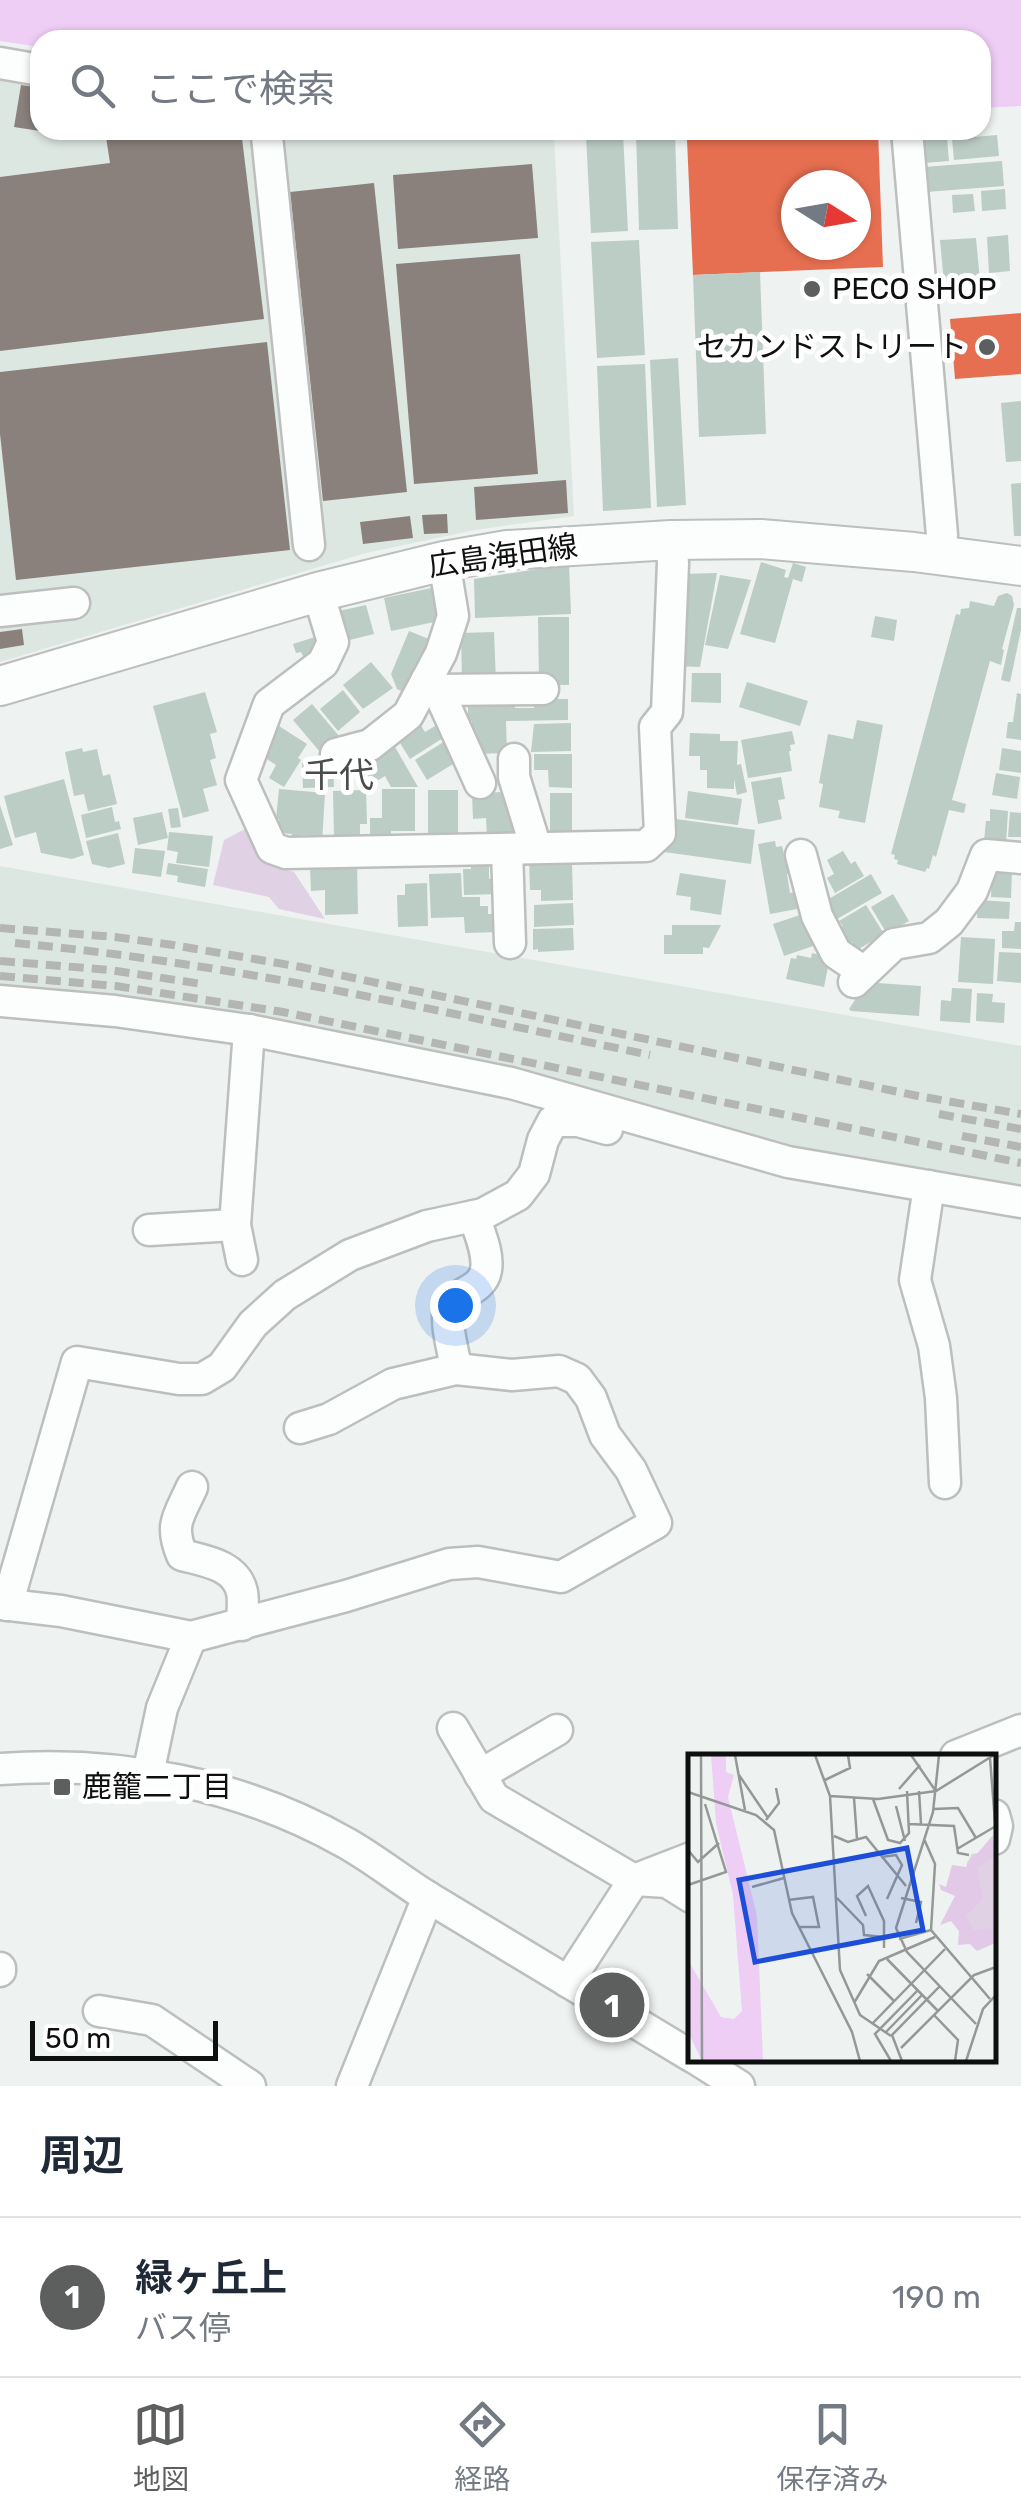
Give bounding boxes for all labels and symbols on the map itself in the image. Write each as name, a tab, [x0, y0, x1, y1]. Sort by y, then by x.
north arrow	[781, 170, 871, 260]
place label: PECO SHOP	[832, 271, 997, 307]
marker: PECO SHOP	[801, 278, 823, 300]
place label: セカンドストリート	[697, 329, 967, 365]
marker: セカンドストリート	[976, 336, 998, 358]
street label: 広島海田線	[426, 528, 580, 584]
district label: 千代	[304, 754, 374, 796]
your location	[430, 1280, 481, 1331]
inset map	[688, 1754, 996, 2061]
place label: 鹿籠二丁目	[82, 1769, 232, 1805]
marker: 鹿籠二丁目	[51, 1776, 73, 1798]
pin: 1	[580, 1968, 644, 2042]
scale bar	[30, 2016, 218, 2060]

